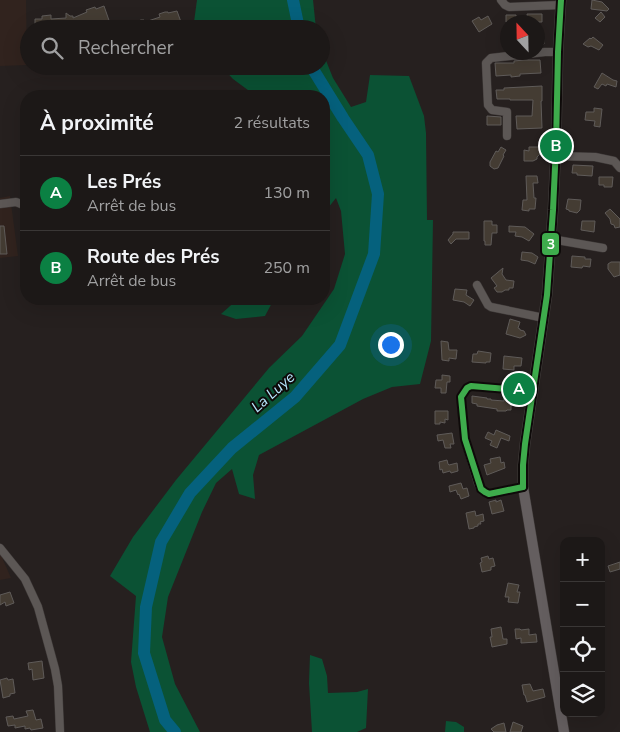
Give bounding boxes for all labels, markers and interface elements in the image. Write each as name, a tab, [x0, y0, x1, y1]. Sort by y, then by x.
north arrow	[500, 15, 545, 60]
search box	[20, 20, 330, 75]
icon: search	[38, 34, 66, 62]
text: Rechercher	[78, 35, 173, 61]
text: À proximité	[40, 109, 154, 137]
text: 2 résultats	[234, 112, 310, 134]
pin: B	[540, 127, 572, 165]
text: Les Prés	[87, 169, 161, 195]
text: A	[50, 182, 62, 204]
text: 130 m	[263, 182, 310, 204]
text: Arrêt de bus	[87, 195, 176, 217]
line badge: 3	[541, 232, 560, 256]
text: 3	[547, 235, 555, 254]
text: Route des Prés	[87, 244, 220, 270]
text: B	[50, 257, 62, 279]
text: 250 m	[263, 257, 310, 279]
text: Arrêt de bus	[87, 270, 176, 292]
your location	[378, 332, 404, 358]
water label: La Luye	[247, 367, 299, 417]
pin: A	[503, 370, 535, 408]
map controls	[560, 537, 605, 717]
button: +	[560, 537, 605, 582]
button: −	[560, 582, 605, 627]
button: locate	[560, 627, 605, 672]
button: layers	[560, 672, 605, 717]

